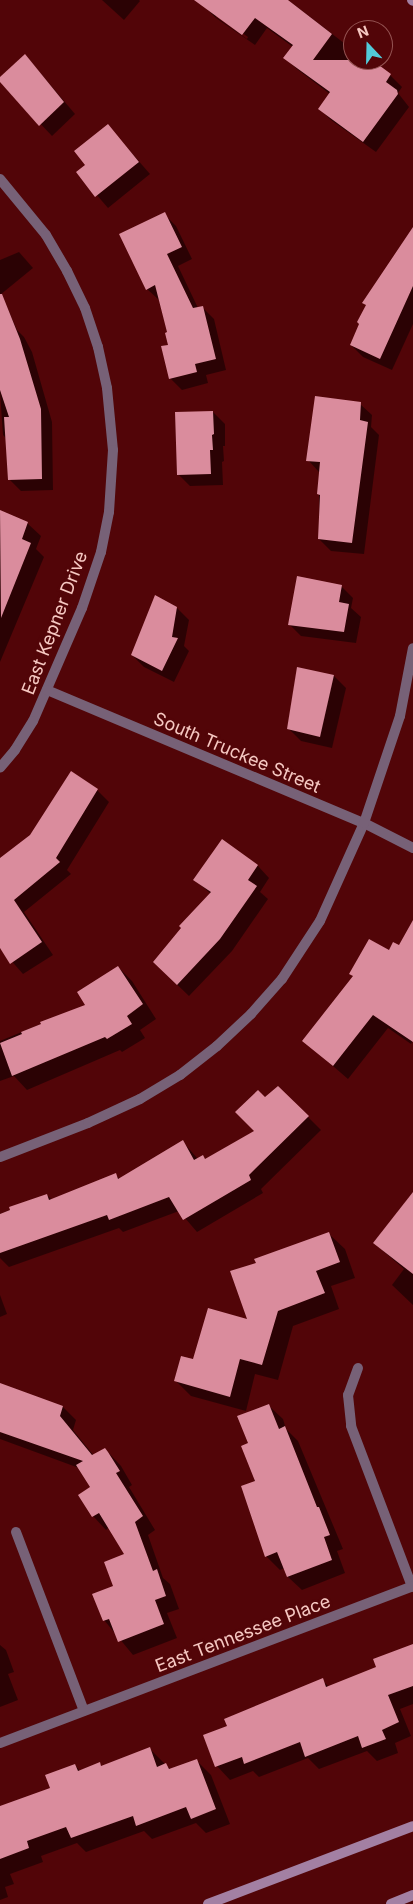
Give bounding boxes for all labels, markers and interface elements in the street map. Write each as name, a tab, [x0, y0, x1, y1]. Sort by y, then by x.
north arrow	[343, 20, 393, 70]
text: N	[355, 22, 371, 41]
street label: East Kepner Drive	[18, 548, 92, 698]
street label: South Truckee Street	[150, 708, 324, 798]
street label: East Tennessee Place	[152, 1591, 334, 1677]

